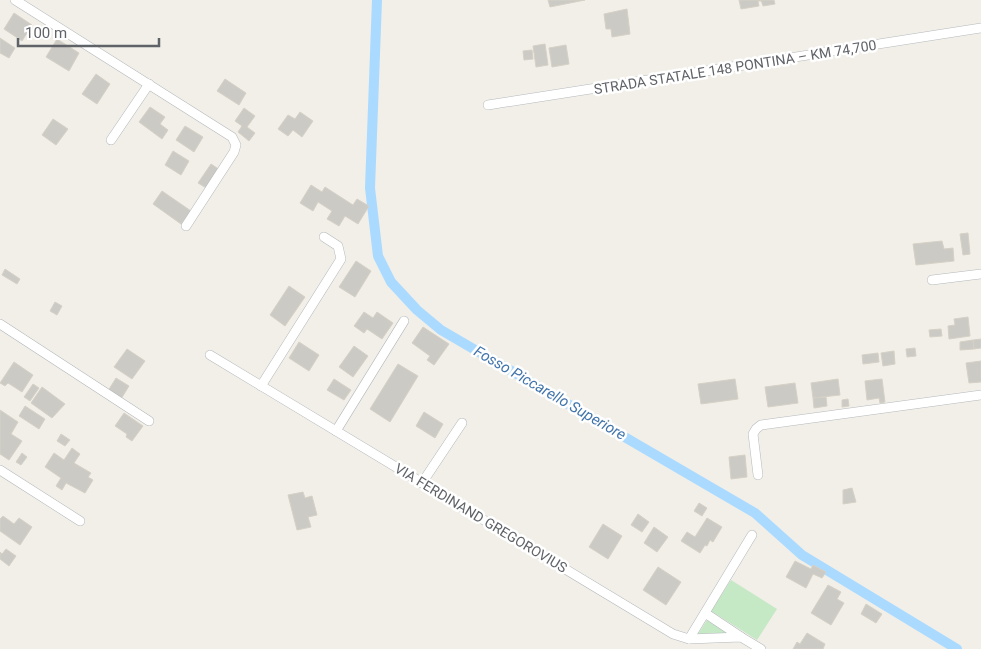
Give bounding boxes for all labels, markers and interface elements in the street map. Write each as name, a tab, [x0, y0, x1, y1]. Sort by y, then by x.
scale bar	[18, 15, 159, 47]
text: 100 m	[25, 24, 67, 42]
street label: STRADA STATALE 148 PONTINA – KM 74,700	[593, 37, 878, 97]
water label: Fosso Piccarello Superiore	[471, 342, 629, 444]
street label: VIA FERDINAND GREGOROVIUS	[392, 460, 570, 576]

